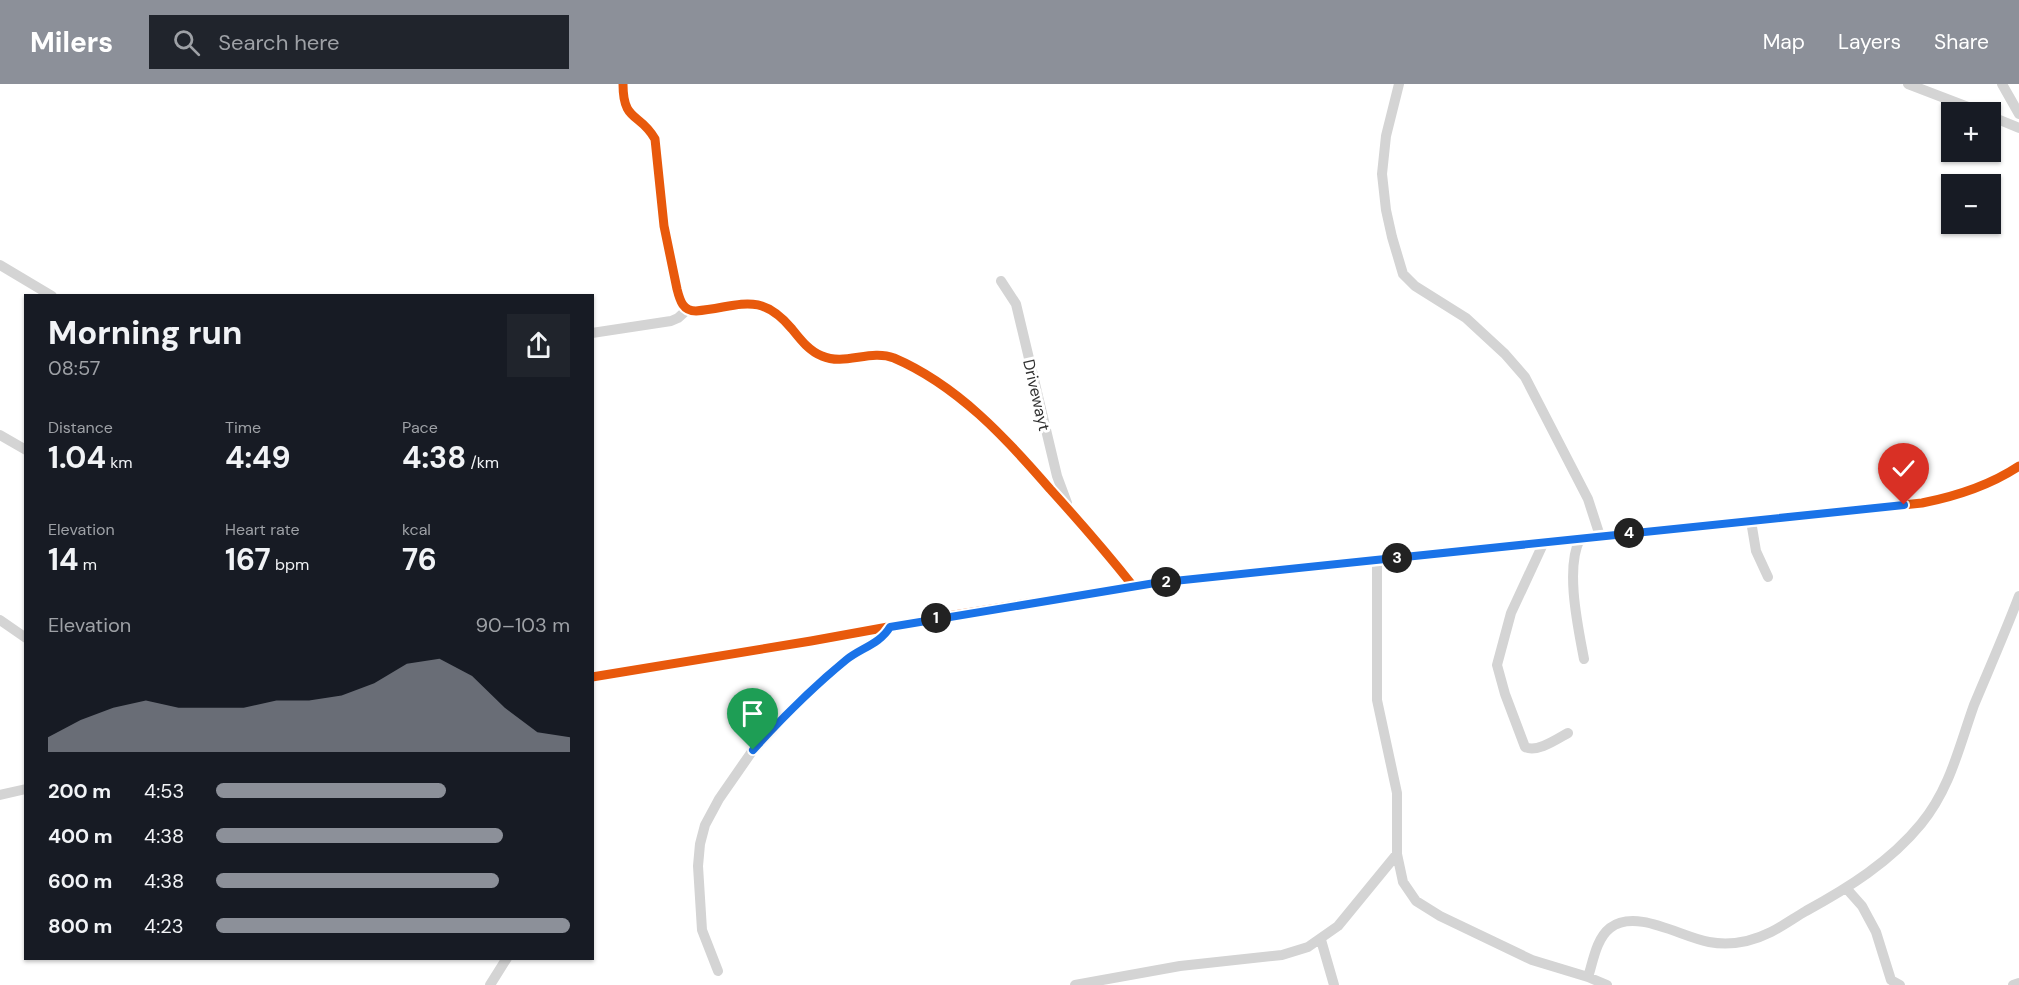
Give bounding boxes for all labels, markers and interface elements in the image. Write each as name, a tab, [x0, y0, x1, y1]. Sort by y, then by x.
search box	[149, 15, 569, 69]
text: Milers	[30, 24, 113, 61]
icon: search	[170, 26, 203, 59]
text: Search here	[218, 28, 340, 57]
text: Map	[1763, 28, 1805, 56]
text: Layers	[1838, 28, 1901, 56]
text: Share	[1934, 28, 1989, 56]
map controls	[1941, 102, 2001, 234]
button: +	[1941, 102, 2001, 162]
button: −	[1941, 174, 2001, 234]
text: Morning run	[48, 311, 242, 354]
button: share	[507, 314, 570, 377]
text: 08:57	[48, 355, 100, 381]
street label: Drivewayt	[1018, 357, 1055, 433]
text: Distance	[48, 417, 113, 438]
text: Time	[225, 417, 261, 438]
text: Pace	[402, 417, 438, 438]
text: 1.04	[48, 438, 106, 477]
text: 4:49	[225, 438, 291, 477]
text: 4:38	[402, 438, 466, 477]
pin	[1878, 443, 1929, 505]
text: km	[106, 452, 132, 473]
text: /km	[466, 452, 499, 473]
icon: check	[1887, 452, 1920, 485]
pin: 4	[1614, 518, 1644, 548]
text: Elevation	[48, 519, 115, 540]
text: Heart rate	[225, 519, 300, 540]
text: kcal	[402, 519, 431, 540]
text: 4	[1624, 522, 1634, 543]
text: 14	[48, 540, 78, 579]
text: 167	[225, 540, 271, 579]
text: 76	[402, 540, 437, 579]
pin: 3	[1382, 543, 1412, 573]
text: 3	[1392, 547, 1402, 568]
text: m	[78, 554, 97, 575]
text: bpm	[271, 554, 309, 575]
pin: 2	[1151, 567, 1181, 597]
text: 2	[1161, 571, 1171, 592]
pin: 1	[921, 603, 951, 633]
text: 1	[933, 607, 939, 628]
text: Elevation	[48, 612, 131, 638]
text: 90–103 m	[476, 612, 570, 638]
pin	[727, 688, 778, 750]
icon: arrive	[736, 697, 769, 730]
text: 200 m	[48, 778, 111, 804]
text: 4:53	[144, 778, 184, 804]
text: 400 m	[48, 823, 113, 849]
text: 4:38	[144, 823, 184, 849]
text: 600 m	[48, 868, 112, 894]
text: 4:38	[144, 868, 184, 894]
text: 800 m	[48, 913, 112, 939]
text: 4:23	[144, 913, 184, 939]

